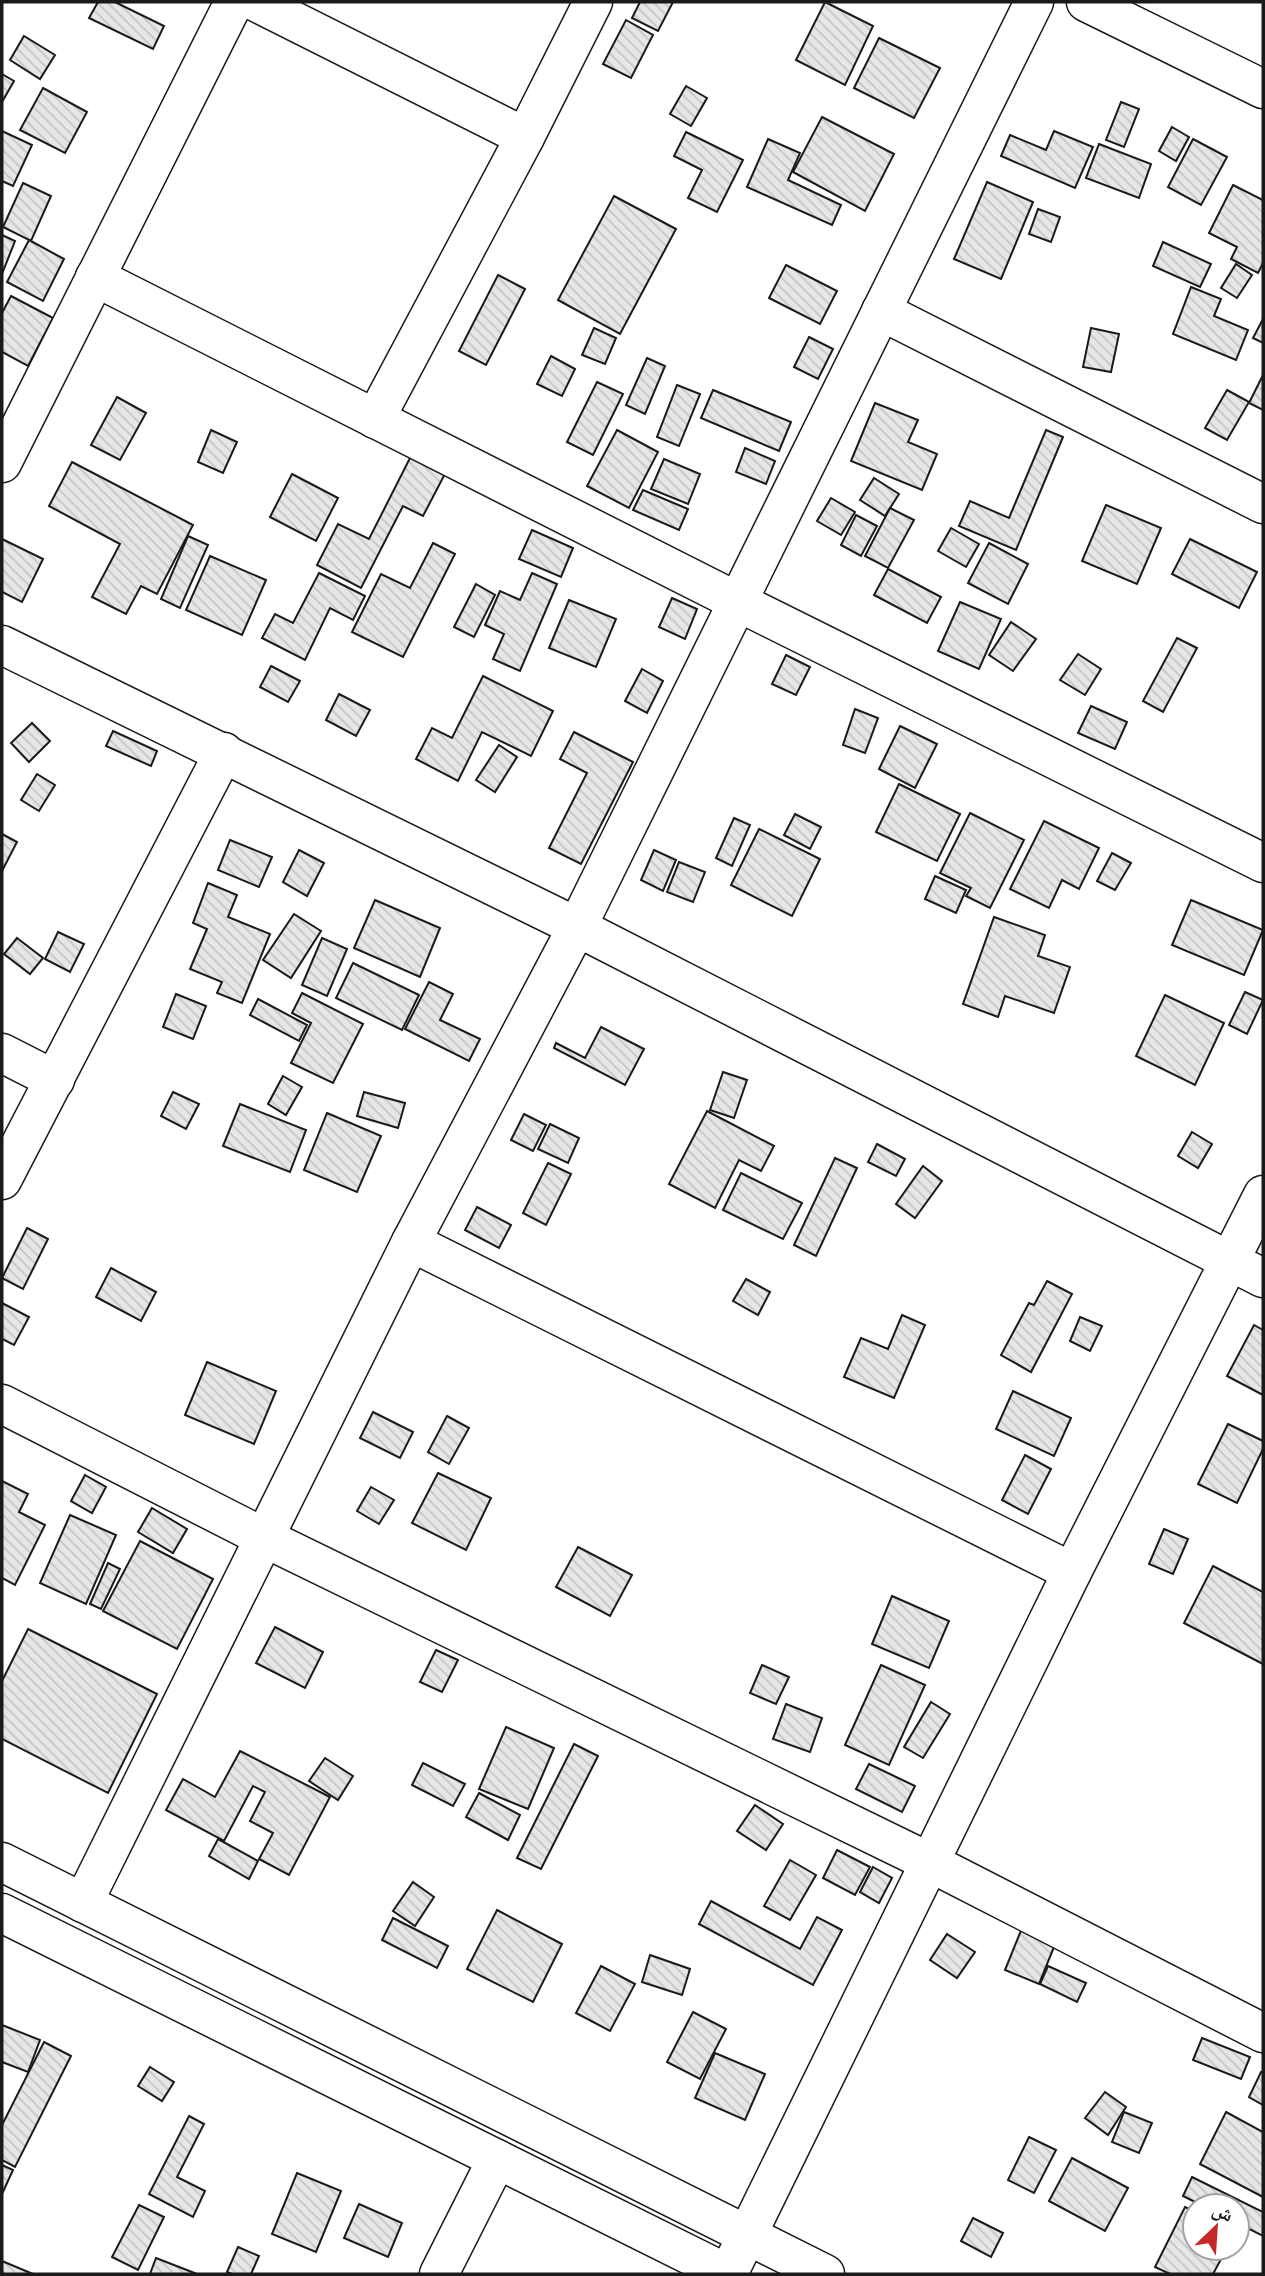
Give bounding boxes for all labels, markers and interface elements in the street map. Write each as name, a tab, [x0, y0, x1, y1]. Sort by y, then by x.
north arrow	[1181, 2192, 1251, 2262]
text: ش	[1209, 2197, 1237, 2227]

